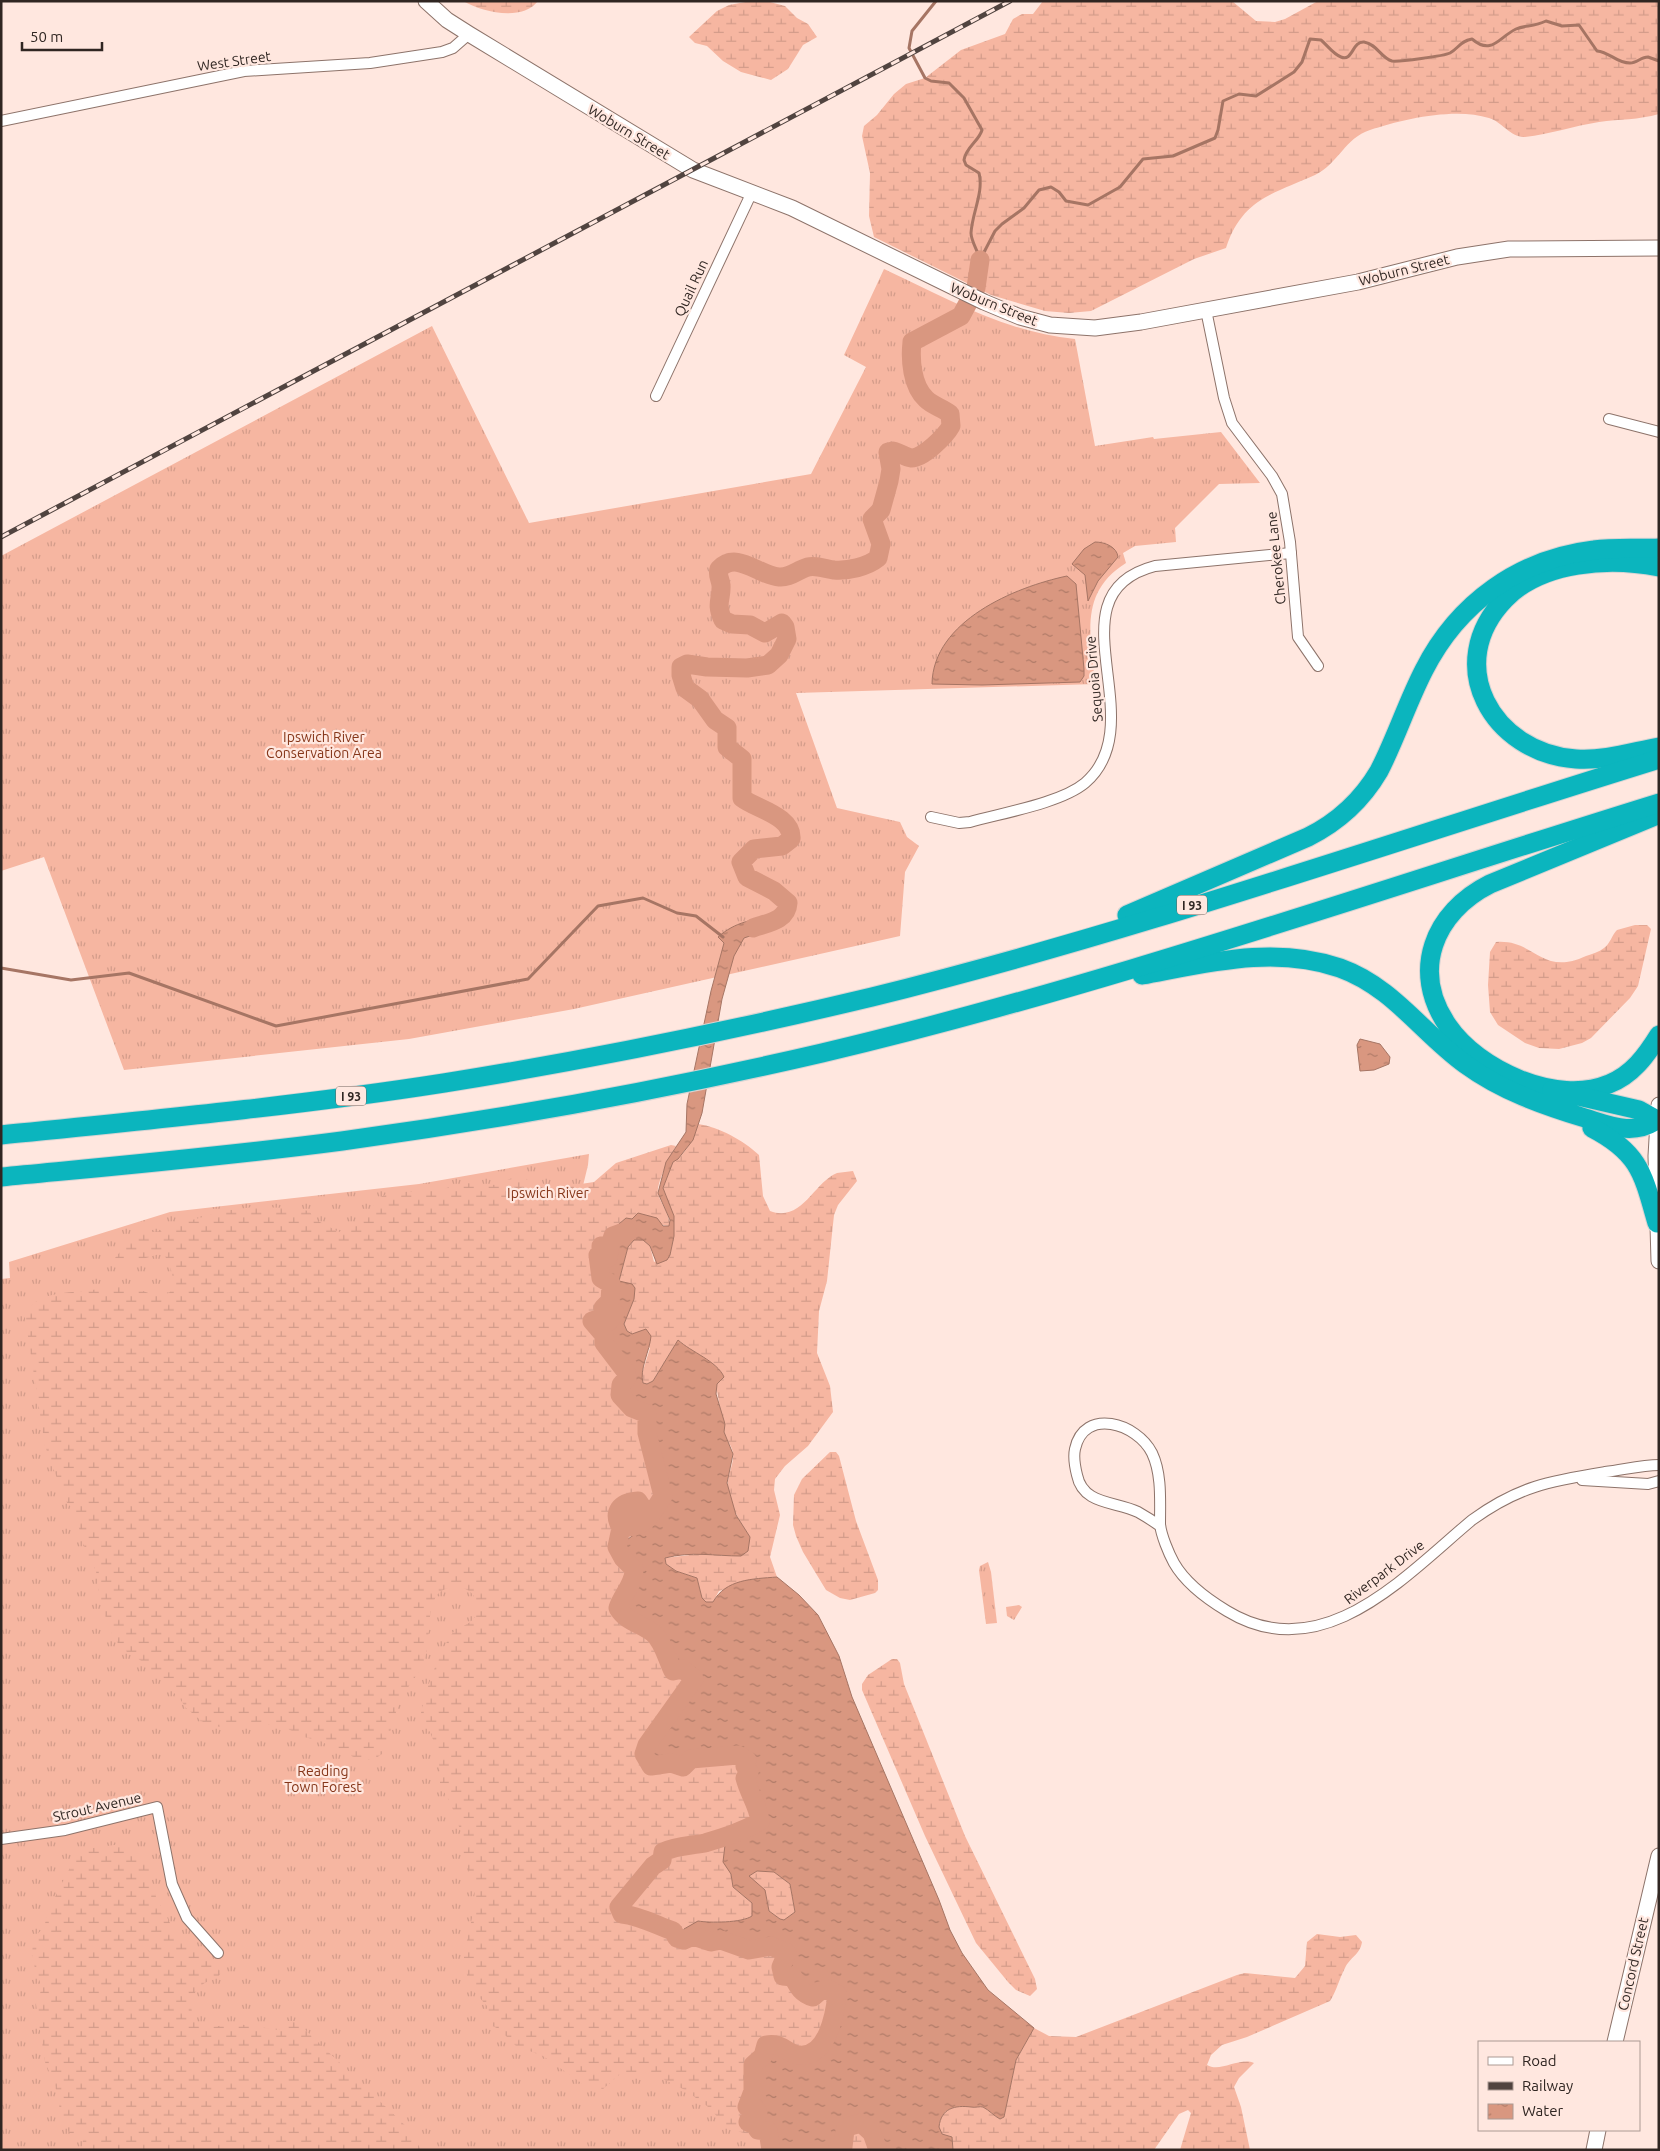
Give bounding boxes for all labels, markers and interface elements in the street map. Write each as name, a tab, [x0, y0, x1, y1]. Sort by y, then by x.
scale bar	[22, 20, 102, 52]
text: 50 m	[30, 28, 63, 45]
street label: West Street	[196, 48, 272, 74]
street label: Woburn Street	[585, 101, 673, 163]
street label: Woburn Street	[1357, 251, 1451, 289]
street label: Quail Run	[671, 257, 711, 319]
street label: Woburn Street	[948, 279, 1040, 329]
street label: Cherokee Lane	[1263, 511, 1289, 605]
street label: Sequoia Drive	[1082, 635, 1106, 723]
park label: Ipswich River Conservation Area	[266, 729, 382, 761]
road number: I 93	[1177, 896, 1207, 914]
road number: I 93	[336, 1086, 366, 1106]
park label: Ipswich River	[507, 1185, 590, 1201]
street label: Riverpark Drive	[1341, 1537, 1427, 1607]
park label: Reading Town Forest	[284, 1763, 362, 1795]
street label: Strout Avenue	[51, 1789, 143, 1825]
street label: Concord Street	[1614, 1915, 1652, 2012]
legend	[1478, 2041, 1640, 2131]
text: Road	[1522, 2052, 1557, 2069]
text: Railway	[1522, 2077, 1573, 2094]
text: Water	[1522, 2102, 1563, 2119]

